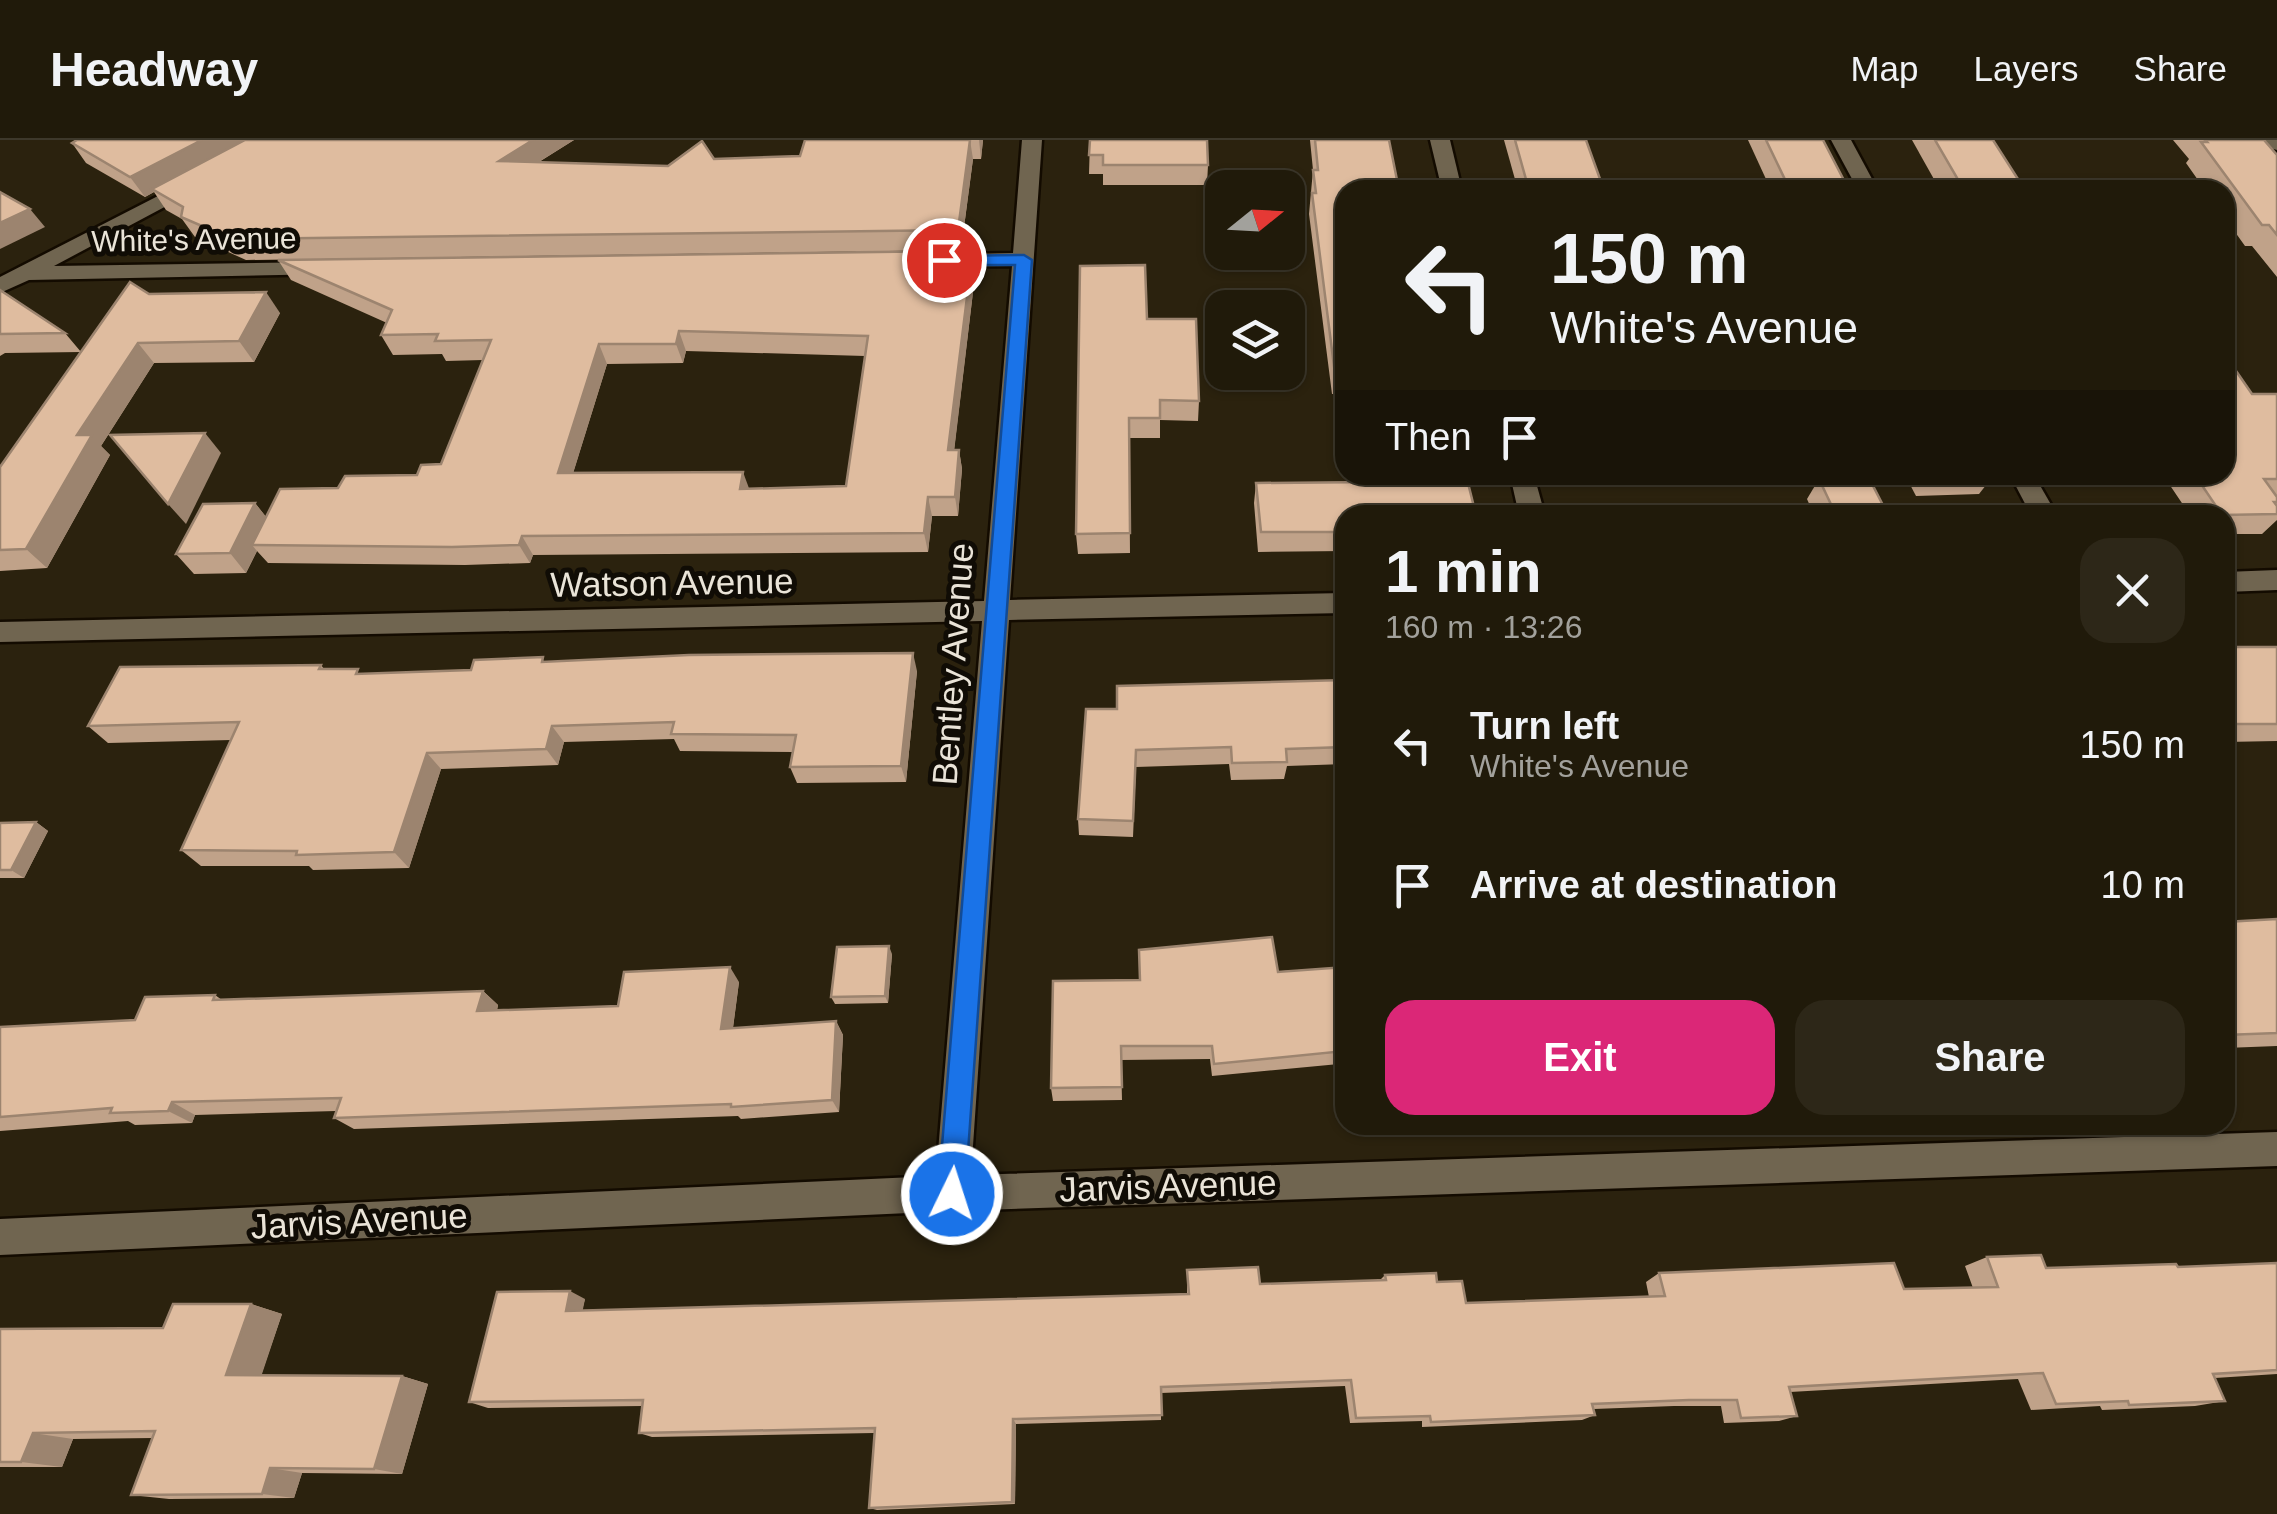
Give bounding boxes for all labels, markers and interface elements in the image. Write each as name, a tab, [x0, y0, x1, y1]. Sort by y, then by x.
text: Headway	[50, 43, 258, 96]
text: Map	[1850, 49, 1919, 88]
text: Layers	[1974, 49, 2079, 88]
text: Share	[2134, 49, 2227, 88]
north arrow	[1205, 170, 1305, 270]
map controls	[1205, 170, 1305, 390]
pin	[902, 218, 987, 303]
icon: left	[1385, 220, 1515, 350]
text: 150 m	[1550, 220, 1748, 298]
street label: White's Avenue	[91, 221, 297, 258]
icon: arrive	[917, 233, 972, 288]
button: layers	[1205, 290, 1305, 390]
text: White's Avenue	[1550, 302, 1858, 353]
icon: arrive	[1492, 410, 1547, 465]
text: Then	[1385, 416, 1472, 458]
text: 1 min	[1385, 538, 1542, 605]
button: close	[2080, 538, 2185, 643]
street label: Bentley Avenue	[925, 542, 980, 786]
street label: Watson Avenue	[550, 561, 794, 604]
text: 160 m · 13:26	[1385, 609, 1582, 645]
text: Turn left	[1470, 705, 1619, 747]
icon: left	[1385, 718, 1440, 773]
text: 150 m	[2079, 724, 2185, 766]
text: White's Avenue	[1470, 748, 1689, 784]
icon: arrive	[1385, 858, 1440, 913]
text: Arrive at destination	[1470, 864, 1837, 906]
text: 10 m	[2101, 864, 2185, 906]
button: Exit	[1385, 1000, 1775, 1115]
button: Share	[1795, 1000, 2185, 1115]
position arrow	[900, 1142, 1004, 1246]
street label: Jarvis Avenue	[1059, 1162, 1277, 1209]
street label: Jarvis Avenue	[249, 1195, 468, 1246]

